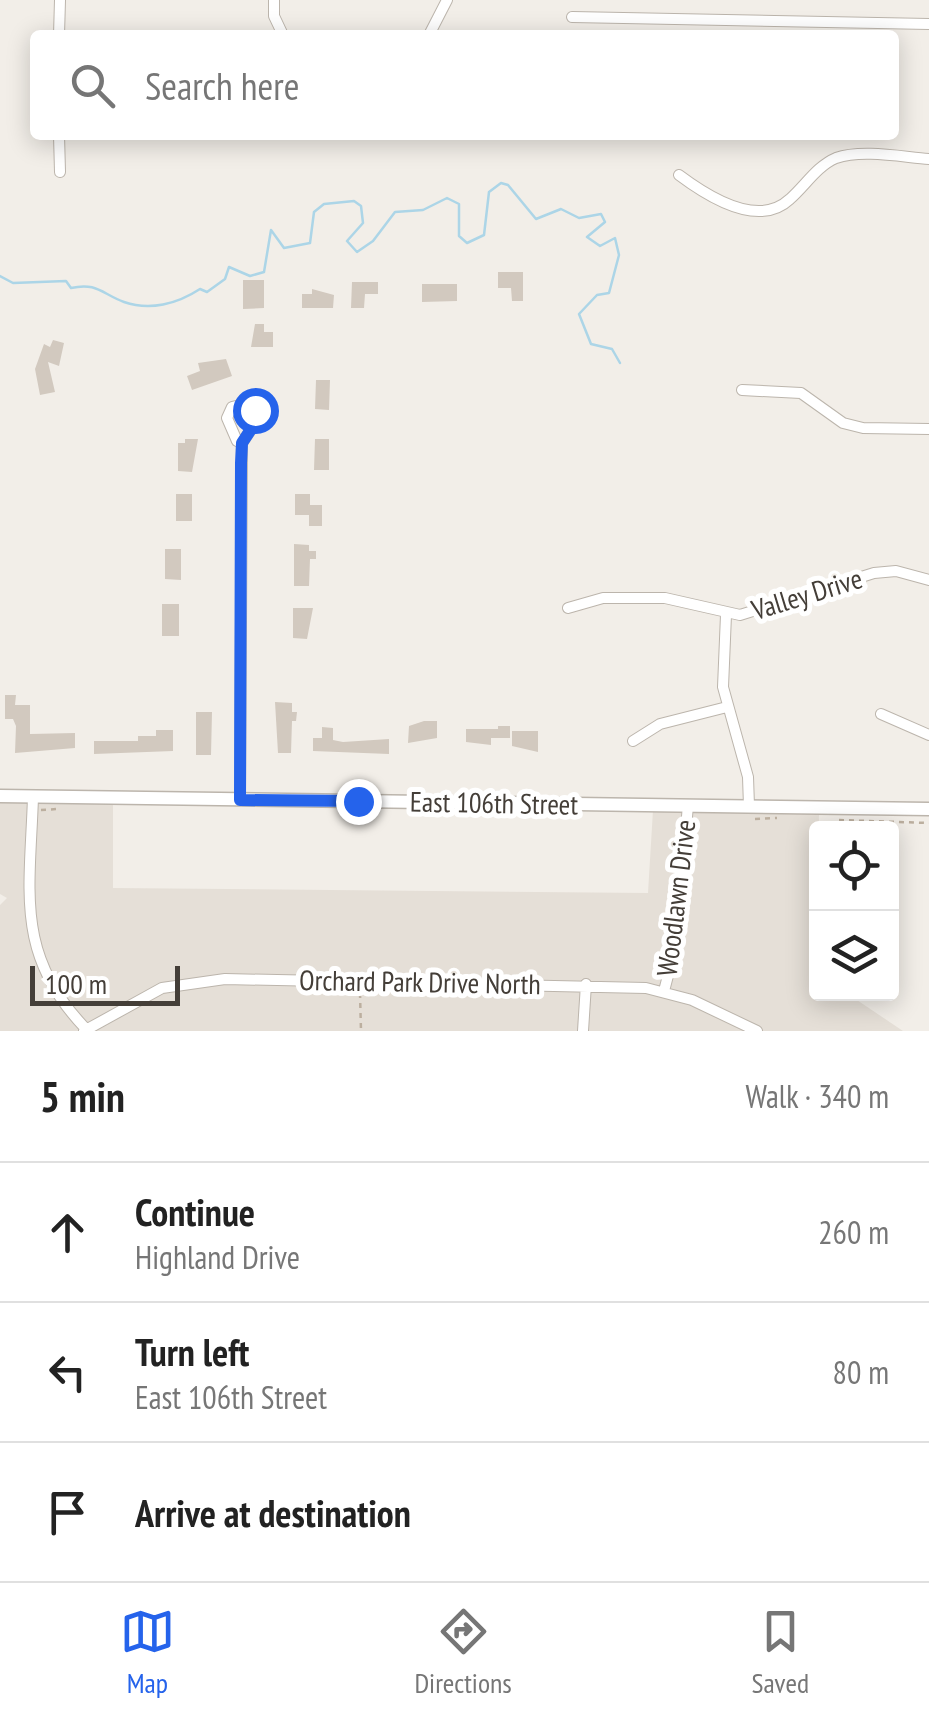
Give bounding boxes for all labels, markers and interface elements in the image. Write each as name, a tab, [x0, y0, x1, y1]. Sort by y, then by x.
search box	[30, 30, 899, 140]
icon: search	[65, 58, 120, 113]
text: Search here	[145, 61, 299, 110]
route start	[233, 388, 279, 434]
street label: Valley Drive	[746, 559, 867, 628]
route end	[336, 779, 382, 825]
street label: East 106th Street	[410, 783, 579, 822]
street label: Woodlawn Drive	[648, 818, 703, 978]
map controls	[809, 821, 899, 1001]
button: locate	[809, 821, 899, 911]
button: layers	[809, 911, 899, 1001]
scale bar	[30, 961, 180, 1006]
street label: Orchard Park Drive North	[299, 961, 541, 1002]
text: 100 m	[45, 965, 107, 1002]
text: 5 min	[40, 1069, 125, 1124]
text: Walk · 340 m	[745, 1075, 889, 1117]
text: Continue	[135, 1187, 255, 1236]
icon: ahead	[40, 1205, 95, 1260]
text: 260 m	[818, 1211, 889, 1253]
text: Highland Drive	[135, 1236, 300, 1278]
text: Turn left	[135, 1327, 249, 1376]
icon: left	[40, 1345, 95, 1400]
text: 80 m	[833, 1351, 889, 1393]
text: East 106th Street	[135, 1376, 327, 1418]
icon: arrive	[40, 1485, 95, 1540]
text: Arrive at destination	[135, 1488, 411, 1537]
tab: Map	[120, 1604, 175, 1701]
tab: Directions	[414, 1604, 512, 1701]
tab: Saved	[751, 1604, 809, 1701]

